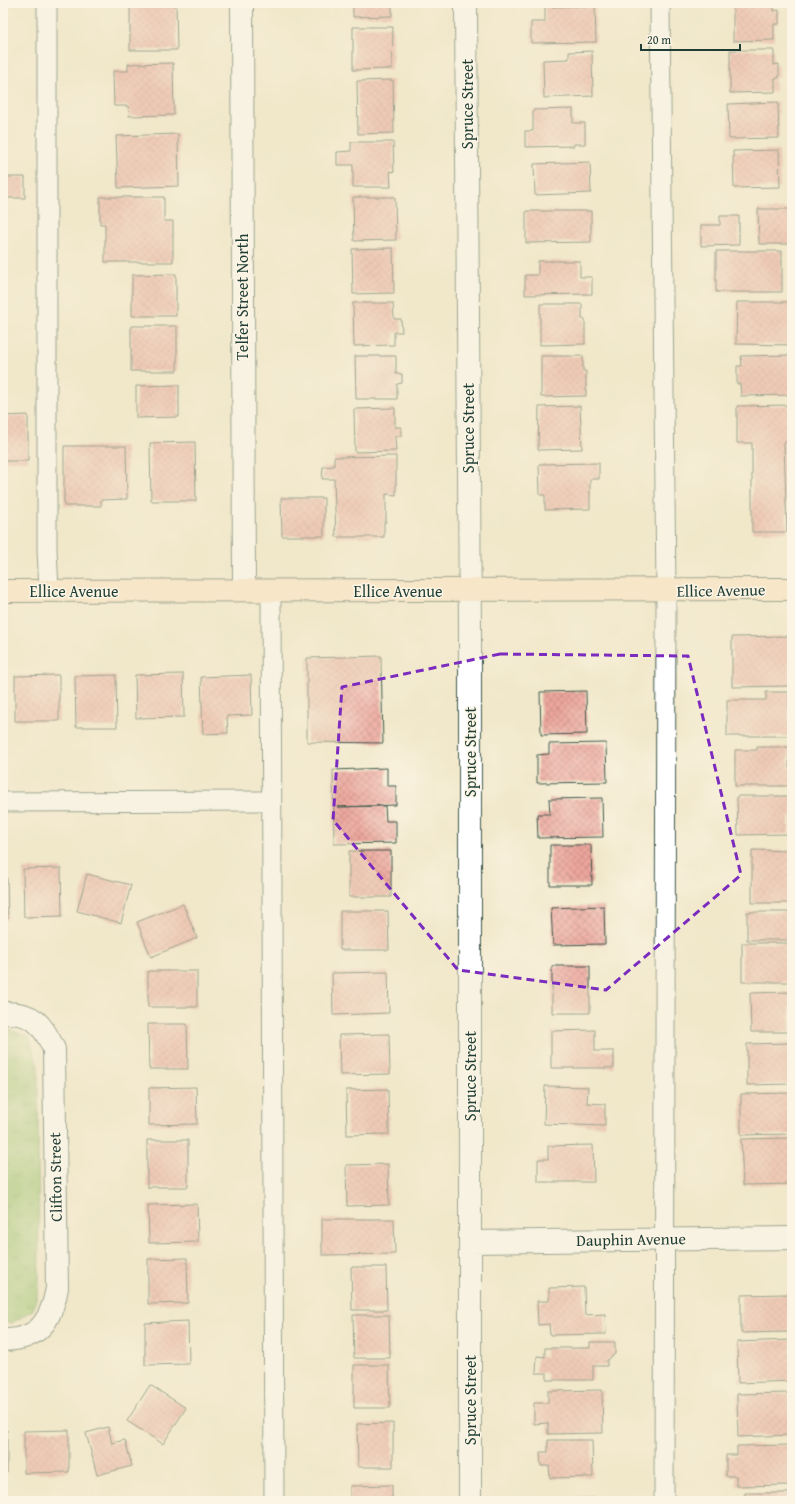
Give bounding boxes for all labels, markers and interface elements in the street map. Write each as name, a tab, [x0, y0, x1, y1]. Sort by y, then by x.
scale bar	[641, 26, 740, 52]
text: 20 m	[647, 31, 671, 48]
street label: Spruce Street	[455, 59, 479, 149]
street label: Telfer Street North	[230, 234, 254, 360]
street label: Spruce Street	[456, 383, 480, 473]
street label: Ellice Avenue	[676, 577, 766, 603]
street label: Ellice Avenue	[30, 579, 118, 603]
street label: Ellice Avenue	[354, 579, 442, 603]
street label: Spruce Street	[458, 707, 482, 797]
street label: Spruce Street	[458, 1031, 482, 1121]
street label: Clifton Street	[42, 1132, 68, 1222]
street label: Dauphin Avenue	[576, 1226, 686, 1252]
street label: Spruce Street	[458, 1355, 482, 1445]

